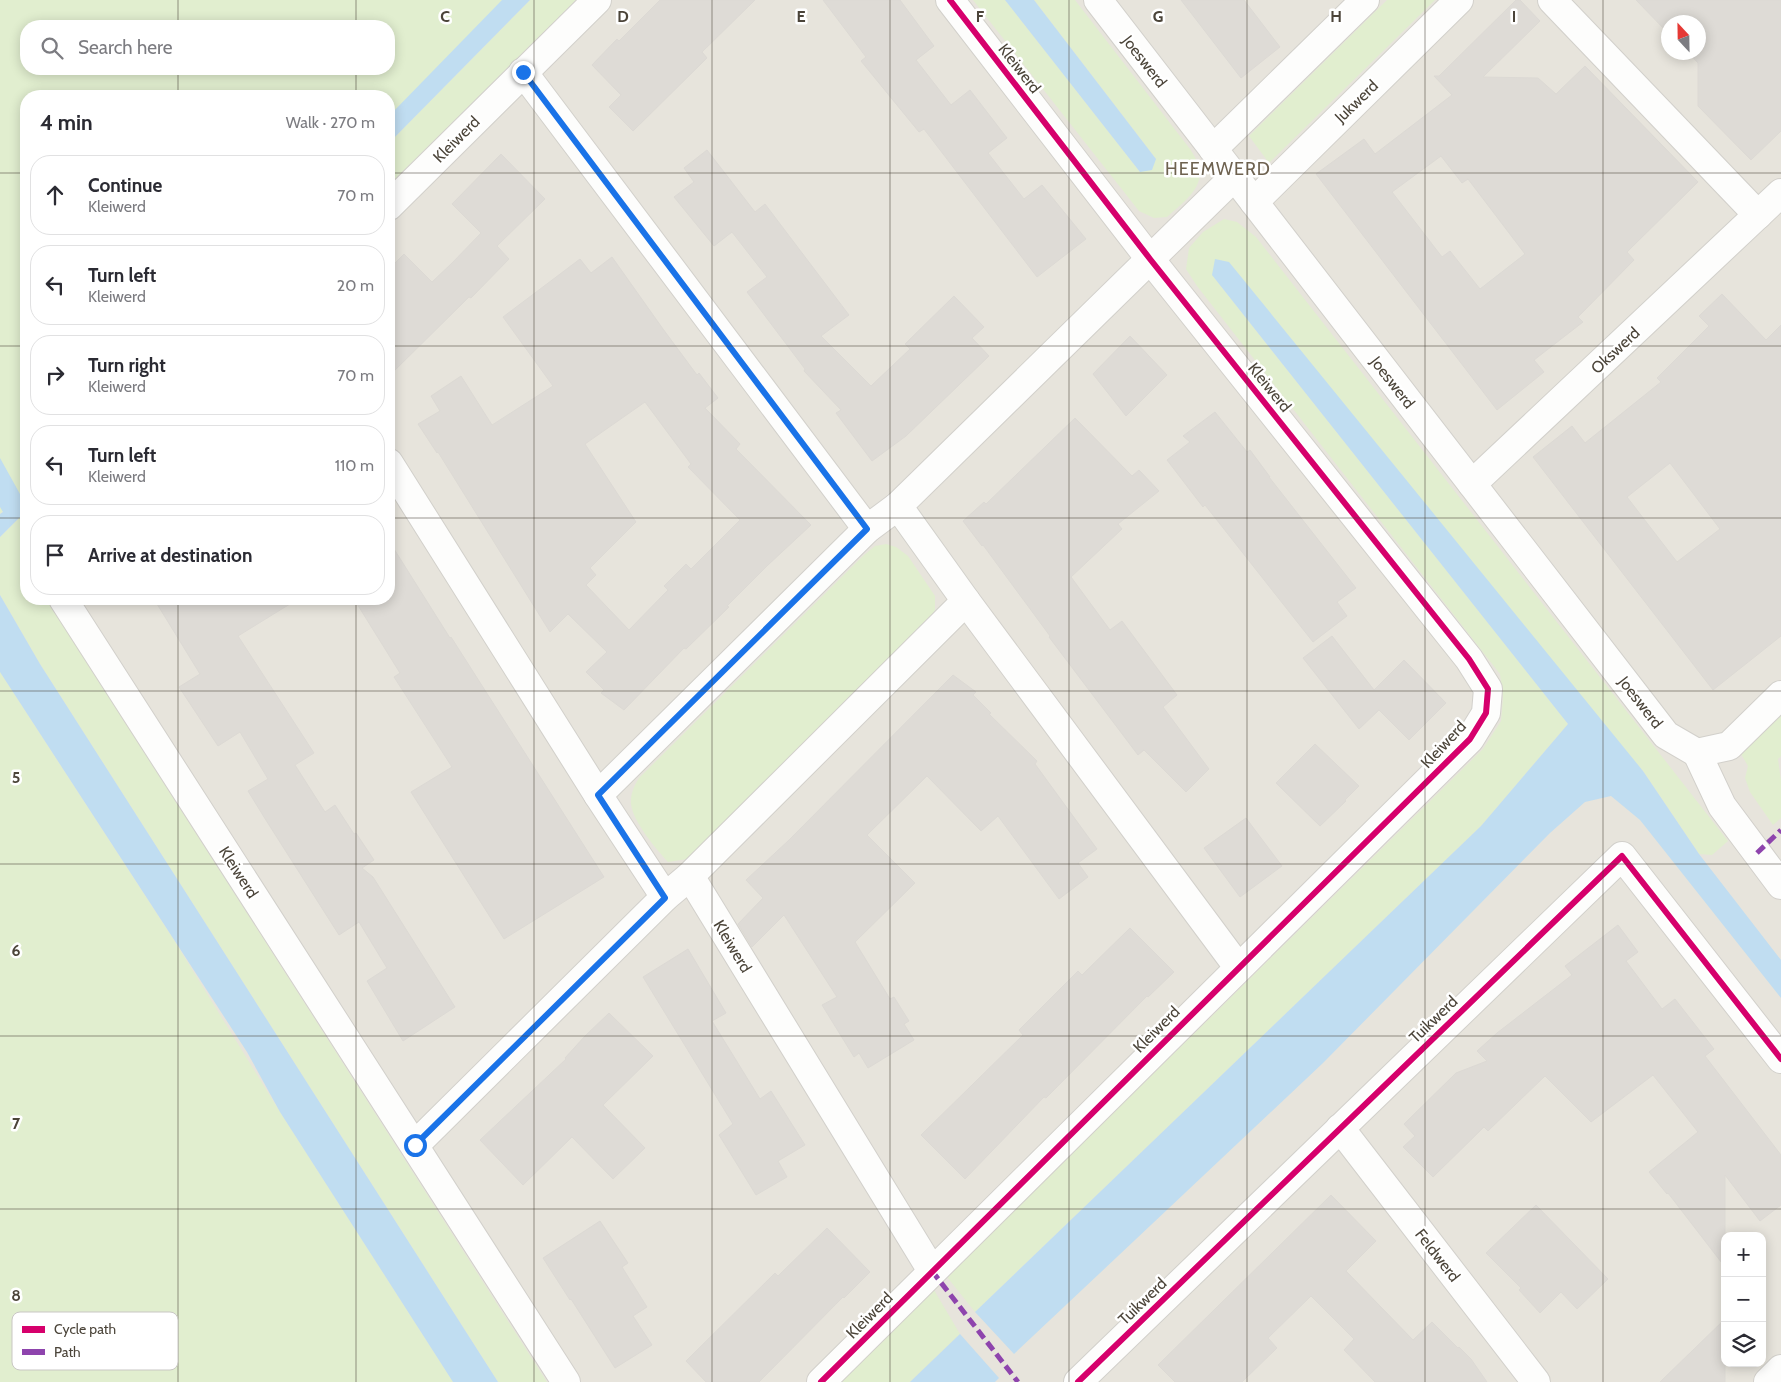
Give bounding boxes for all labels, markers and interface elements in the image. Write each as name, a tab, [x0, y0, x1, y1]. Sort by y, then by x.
text: C	[440, 7, 450, 26]
text: D	[617, 7, 629, 26]
text: E	[796, 7, 806, 26]
text: F	[976, 7, 985, 26]
text: G	[1153, 7, 1163, 26]
text: H	[1330, 7, 1342, 26]
text: I	[1512, 7, 1516, 26]
north arrow	[1661, 15, 1706, 60]
search box	[20, 20, 395, 75]
street label: Joeswerd	[1118, 31, 1171, 91]
icon: search	[38, 34, 66, 62]
text: Search here	[78, 36, 172, 59]
street label: Kleiwerd	[994, 40, 1045, 97]
route end	[512, 61, 535, 84]
street label: Jukwerd	[1330, 76, 1382, 127]
text: 4 min	[40, 110, 93, 135]
street label: Kleiwerd	[429, 112, 483, 166]
text: Walk · 270 m	[286, 113, 375, 132]
district label: HEEMWERD	[1165, 158, 1271, 180]
text: Continue	[88, 174, 162, 197]
icon: ahead	[41, 181, 69, 209]
text: 70 m	[337, 186, 374, 205]
text: Kleiwerd	[88, 197, 146, 216]
text: Turn left	[88, 264, 156, 287]
icon: left	[41, 271, 69, 299]
text: 20 m	[337, 276, 374, 295]
text: Kleiwerd	[88, 287, 146, 306]
street label: Okswerd	[1587, 323, 1644, 378]
street label: Joeswerd	[1366, 352, 1419, 412]
text: Turn right	[88, 354, 166, 377]
street label: Kleiwerd	[1244, 359, 1295, 416]
icon: right	[41, 361, 69, 389]
text: 70 m	[337, 366, 374, 385]
text: Kleiwerd	[88, 377, 146, 396]
text: Turn left	[88, 444, 156, 467]
icon: left	[41, 451, 69, 479]
text: 110 m	[335, 456, 374, 475]
text: Kleiwerd	[88, 467, 146, 486]
icon: arrive	[41, 541, 69, 569]
text: Arrive at destination	[88, 544, 252, 567]
street label: Joeswerd	[1614, 672, 1667, 732]
street label: Kleiwerd	[1417, 717, 1470, 772]
text: 5	[12, 768, 20, 787]
street label: Kleiwerd	[215, 843, 262, 902]
street label: Kleiwerd	[710, 917, 756, 976]
text: 6	[12, 941, 21, 960]
street label: Tuikwerd	[1405, 992, 1461, 1047]
street label: Kleiwerd	[1129, 1002, 1183, 1056]
text: 7	[12, 1114, 21, 1133]
route start	[404, 1134, 427, 1157]
street label: Feldwerd	[1411, 1225, 1464, 1286]
map controls	[1721, 1232, 1766, 1367]
button: +	[1721, 1232, 1766, 1277]
street label: Tuikwerd	[1114, 1274, 1170, 1329]
button: −	[1721, 1277, 1766, 1322]
text: 8	[11, 1286, 21, 1305]
street label: Kleiwerd	[842, 1288, 896, 1342]
legend	[12, 1312, 178, 1370]
text: Cycle path	[54, 1320, 116, 1338]
button: layers	[1721, 1322, 1766, 1367]
text: Path	[54, 1343, 81, 1361]

